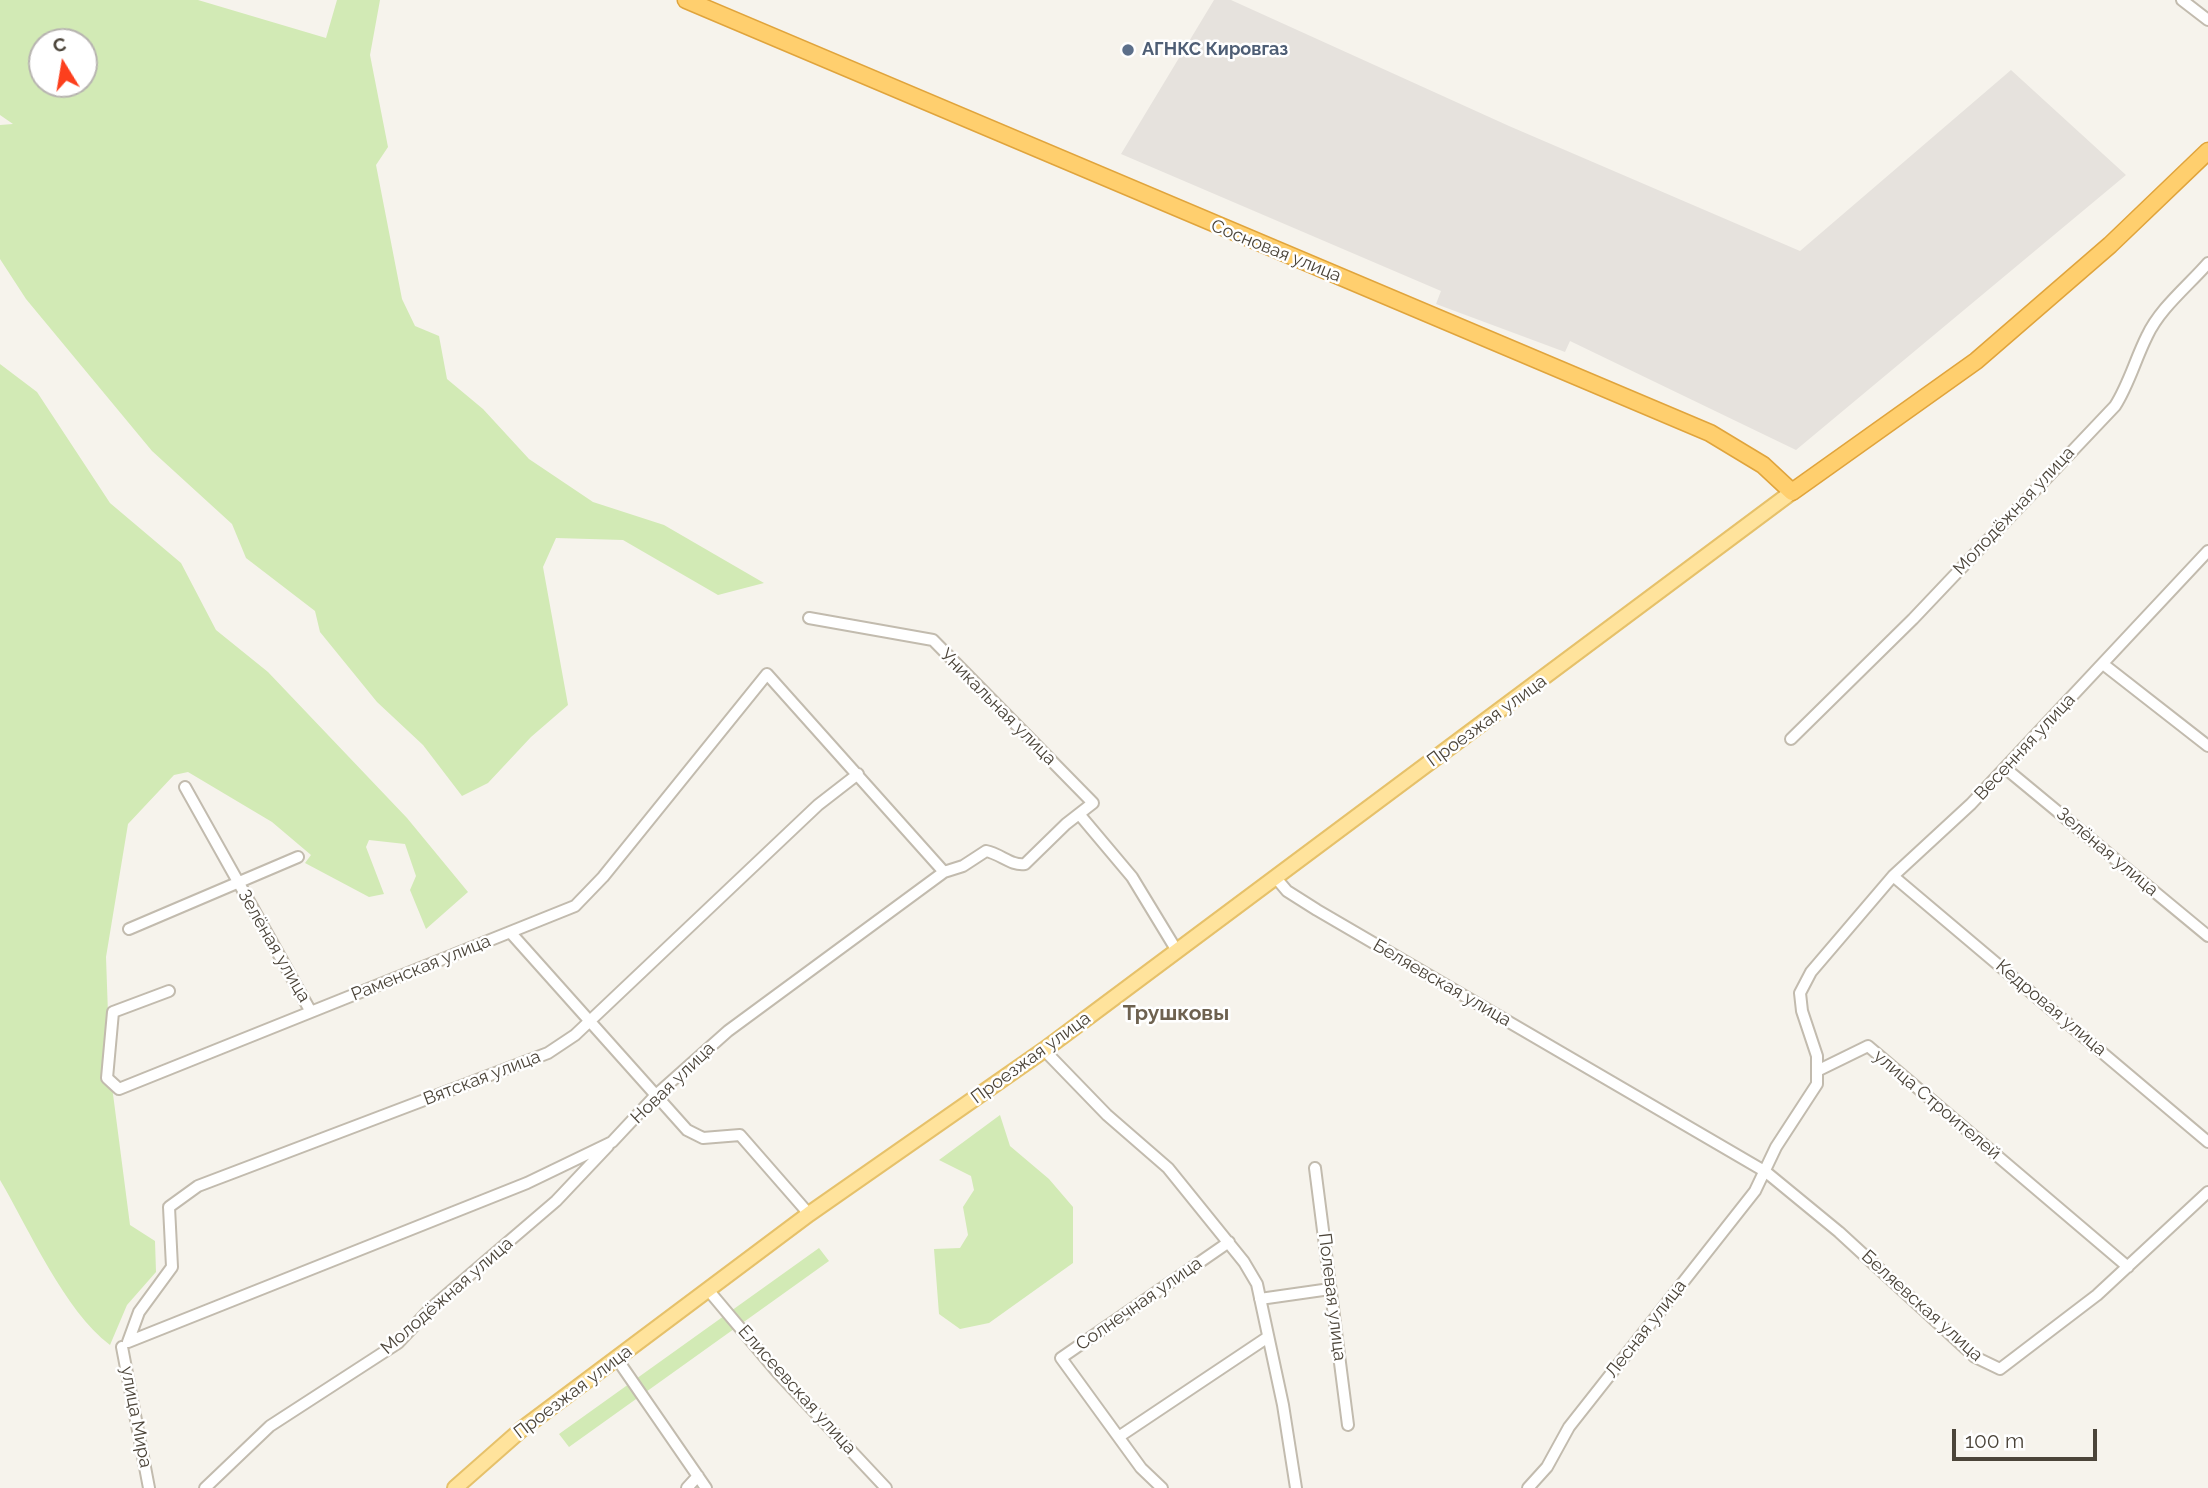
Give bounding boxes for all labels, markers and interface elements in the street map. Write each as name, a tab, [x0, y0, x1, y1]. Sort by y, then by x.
north arrow	[28, 28, 98, 98]
text: С	[51, 32, 68, 56]
place label: АГНКС Кировгаз	[1142, 39, 1288, 61]
marker: АГНКС Кировгаз	[1120, 42, 1136, 58]
street label: Сосновая улица	[1208, 215, 1344, 287]
street label: Молодёжная улица	[1949, 442, 2079, 580]
street label: Уникальная улица	[935, 644, 1061, 770]
street label: Проезжая улица	[1423, 670, 1551, 772]
street label: Весенняя улица	[1970, 689, 2080, 805]
street label: Зелёная улица	[2052, 803, 2162, 901]
street label: Зелёная улица	[233, 886, 315, 1006]
street label: Раменская улица	[348, 930, 494, 1006]
street label: Беляевская улица	[1369, 935, 1515, 1031]
street label: Кедровая улица	[1991, 955, 2111, 1061]
district label: Трушковы	[1123, 1001, 1229, 1027]
street label: Проезжая улица	[967, 1007, 1095, 1109]
street label: Новая улица	[627, 1038, 719, 1128]
street label: улица Строителей	[1869, 1045, 2005, 1165]
street label: Вятская улица	[420, 1046, 544, 1110]
street label: Полевая улица	[1313, 1232, 1351, 1362]
street label: Молодёжная улица	[377, 1233, 517, 1359]
street label: Беляевская улица	[1857, 1246, 1987, 1366]
street label: Солнечная улица	[1072, 1252, 1206, 1356]
street label: Лесная улица	[1601, 1276, 1691, 1382]
street label: Елисеевская улица	[733, 1321, 861, 1459]
street label: Проезжая улица	[510, 1341, 636, 1443]
street label: улица Мира	[116, 1364, 156, 1470]
scale bar	[1956, 1414, 2101, 1458]
text: 100 m	[1965, 1428, 2024, 1453]

